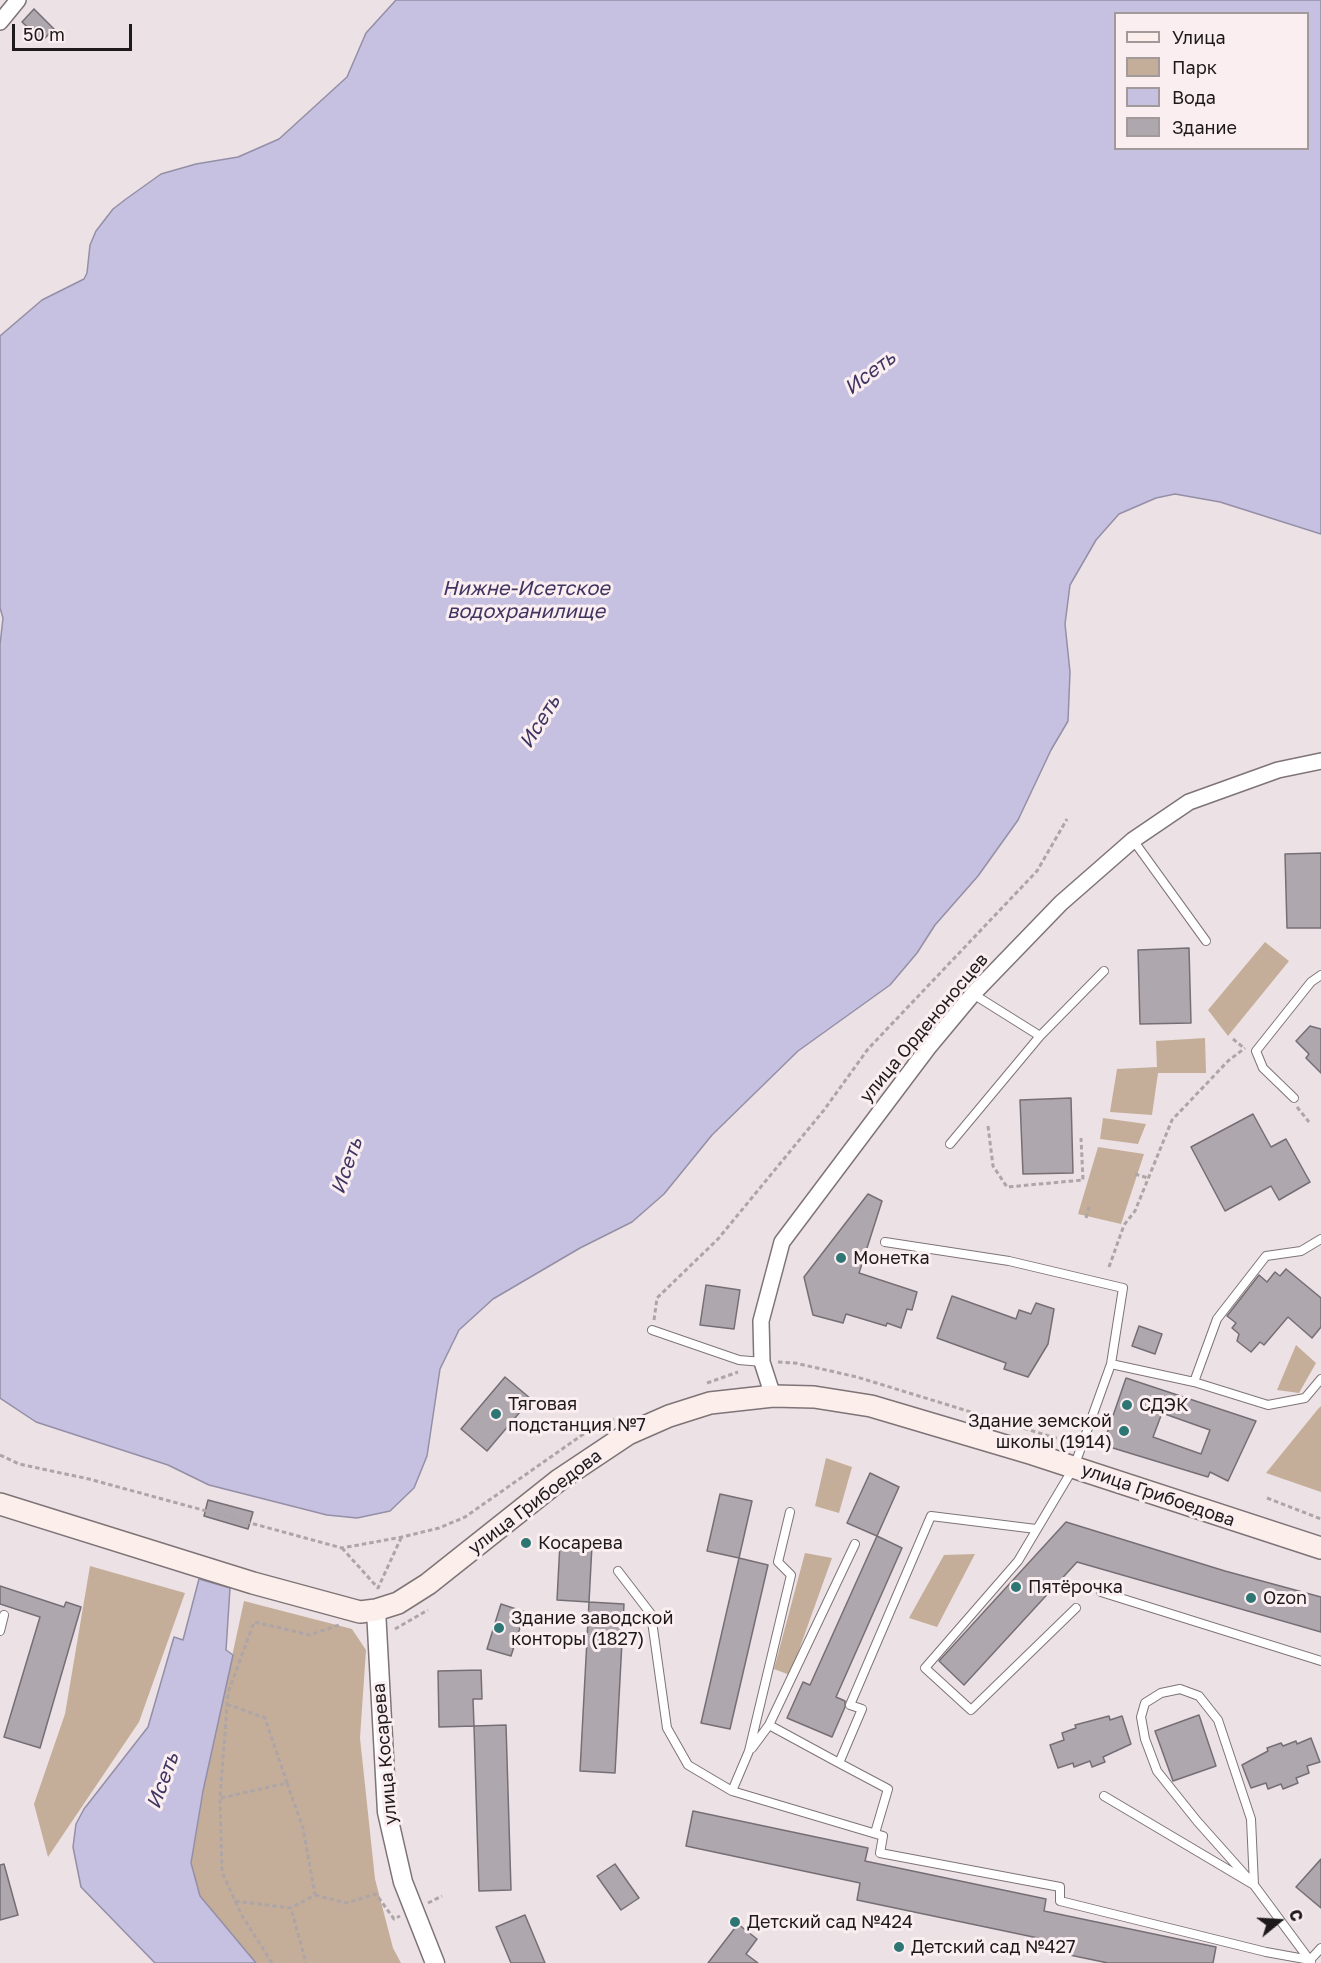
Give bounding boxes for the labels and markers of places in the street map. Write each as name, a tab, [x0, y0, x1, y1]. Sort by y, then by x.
place label: Монетка	[853, 1247, 930, 1269]
marker: Монетка	[834, 1251, 848, 1265]
place label: Тяговая подстанция №7	[508, 1393, 646, 1436]
place label: СДЭК	[1139, 1394, 1188, 1416]
marker: СДЭК	[1120, 1398, 1134, 1412]
marker: Тяговая подстанция №7	[489, 1407, 503, 1421]
place label: Здание земской школы (1914)	[968, 1410, 1112, 1452]
marker: Здание земской школы (1914)	[1117, 1424, 1131, 1438]
place label: Косарева	[538, 1532, 623, 1554]
marker: Косарева	[519, 1536, 533, 1550]
place label: Пятёрочка	[1028, 1576, 1123, 1598]
marker: Пятёрочка	[1009, 1580, 1023, 1594]
place label: Ozon	[1263, 1587, 1307, 1609]
marker: Ozon	[1244, 1591, 1258, 1605]
place label: Здание заводской конторы (1827)	[511, 1607, 673, 1650]
marker: Здание заводской конторы (1827)	[492, 1621, 506, 1635]
place label: Детский сад №424	[747, 1911, 913, 1933]
marker: Детский сад №424	[728, 1915, 742, 1929]
place label: Детский сад №427	[911, 1936, 1076, 1958]
marker: Детский сад №427	[892, 1940, 906, 1954]

